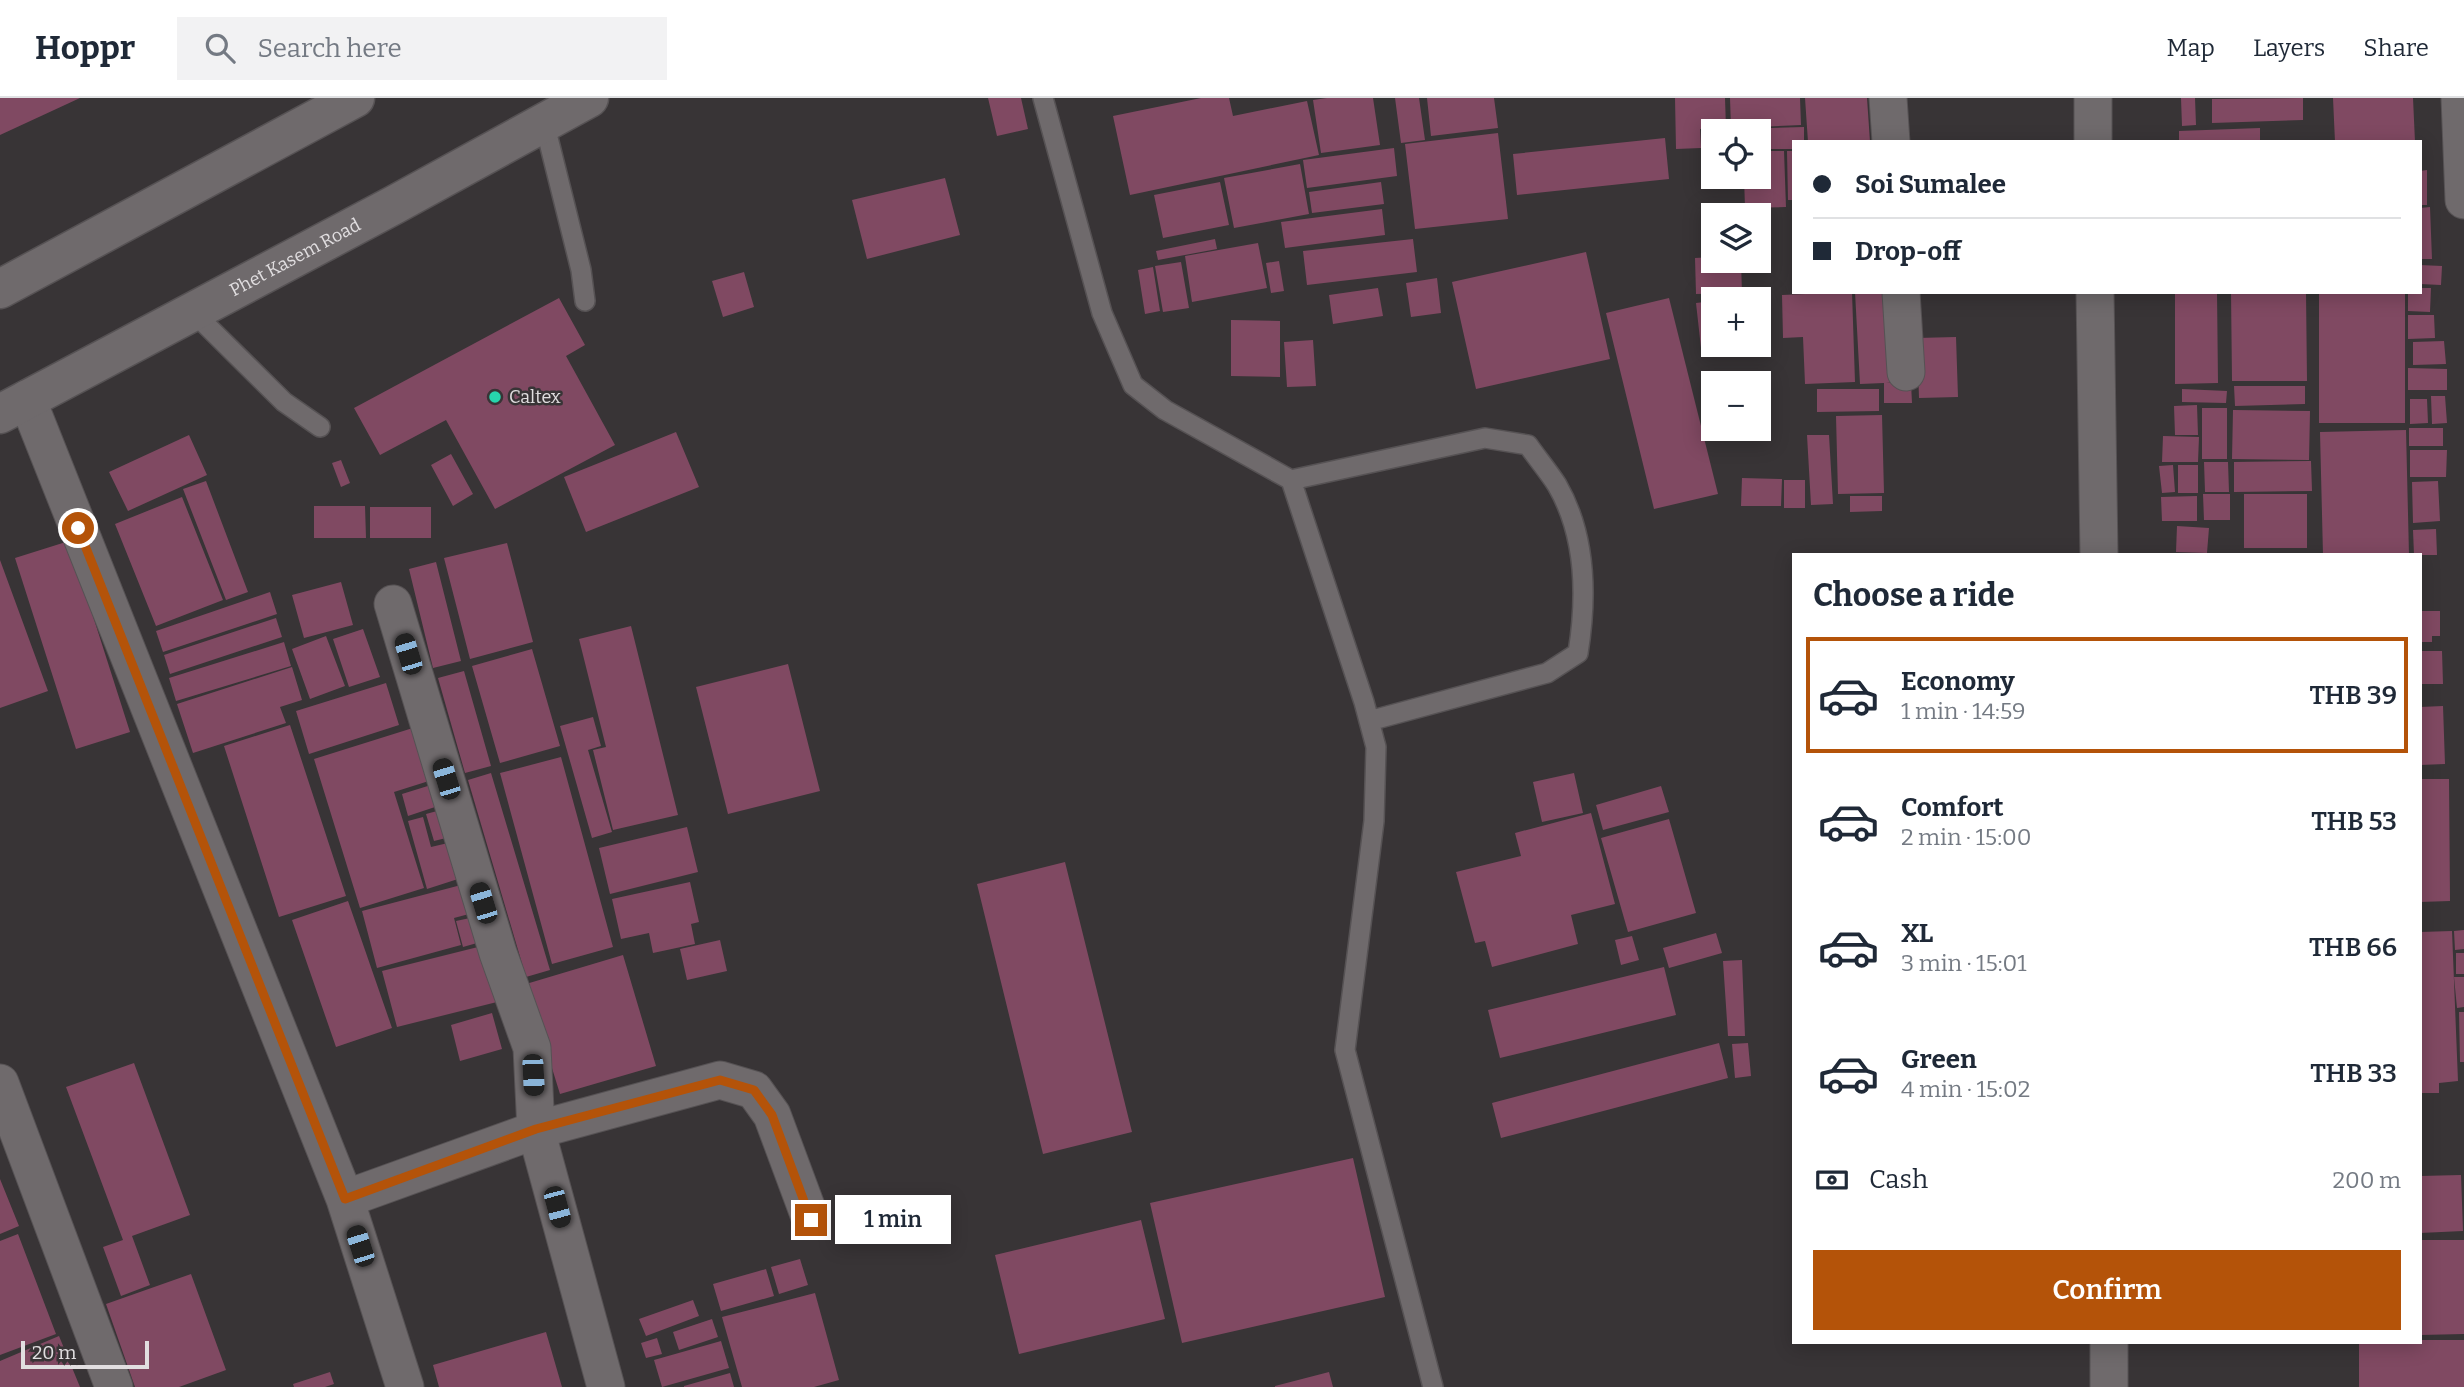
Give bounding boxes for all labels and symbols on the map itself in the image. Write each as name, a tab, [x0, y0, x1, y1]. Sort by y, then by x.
street label: Phet Kasem Road	[226, 214, 365, 301]
place label: Caltex	[509, 386, 561, 408]
marker: Caltex	[487, 389, 503, 405]
route start	[62, 512, 94, 544]
car	[392, 631, 425, 677]
car	[430, 756, 463, 802]
car	[467, 880, 500, 926]
car	[522, 1053, 545, 1097]
car	[542, 1184, 573, 1230]
callout: 1 min	[836, 1196, 951, 1244]
route end	[795, 1204, 827, 1236]
car	[344, 1223, 377, 1269]
scale bar	[21, 1338, 149, 1370]

